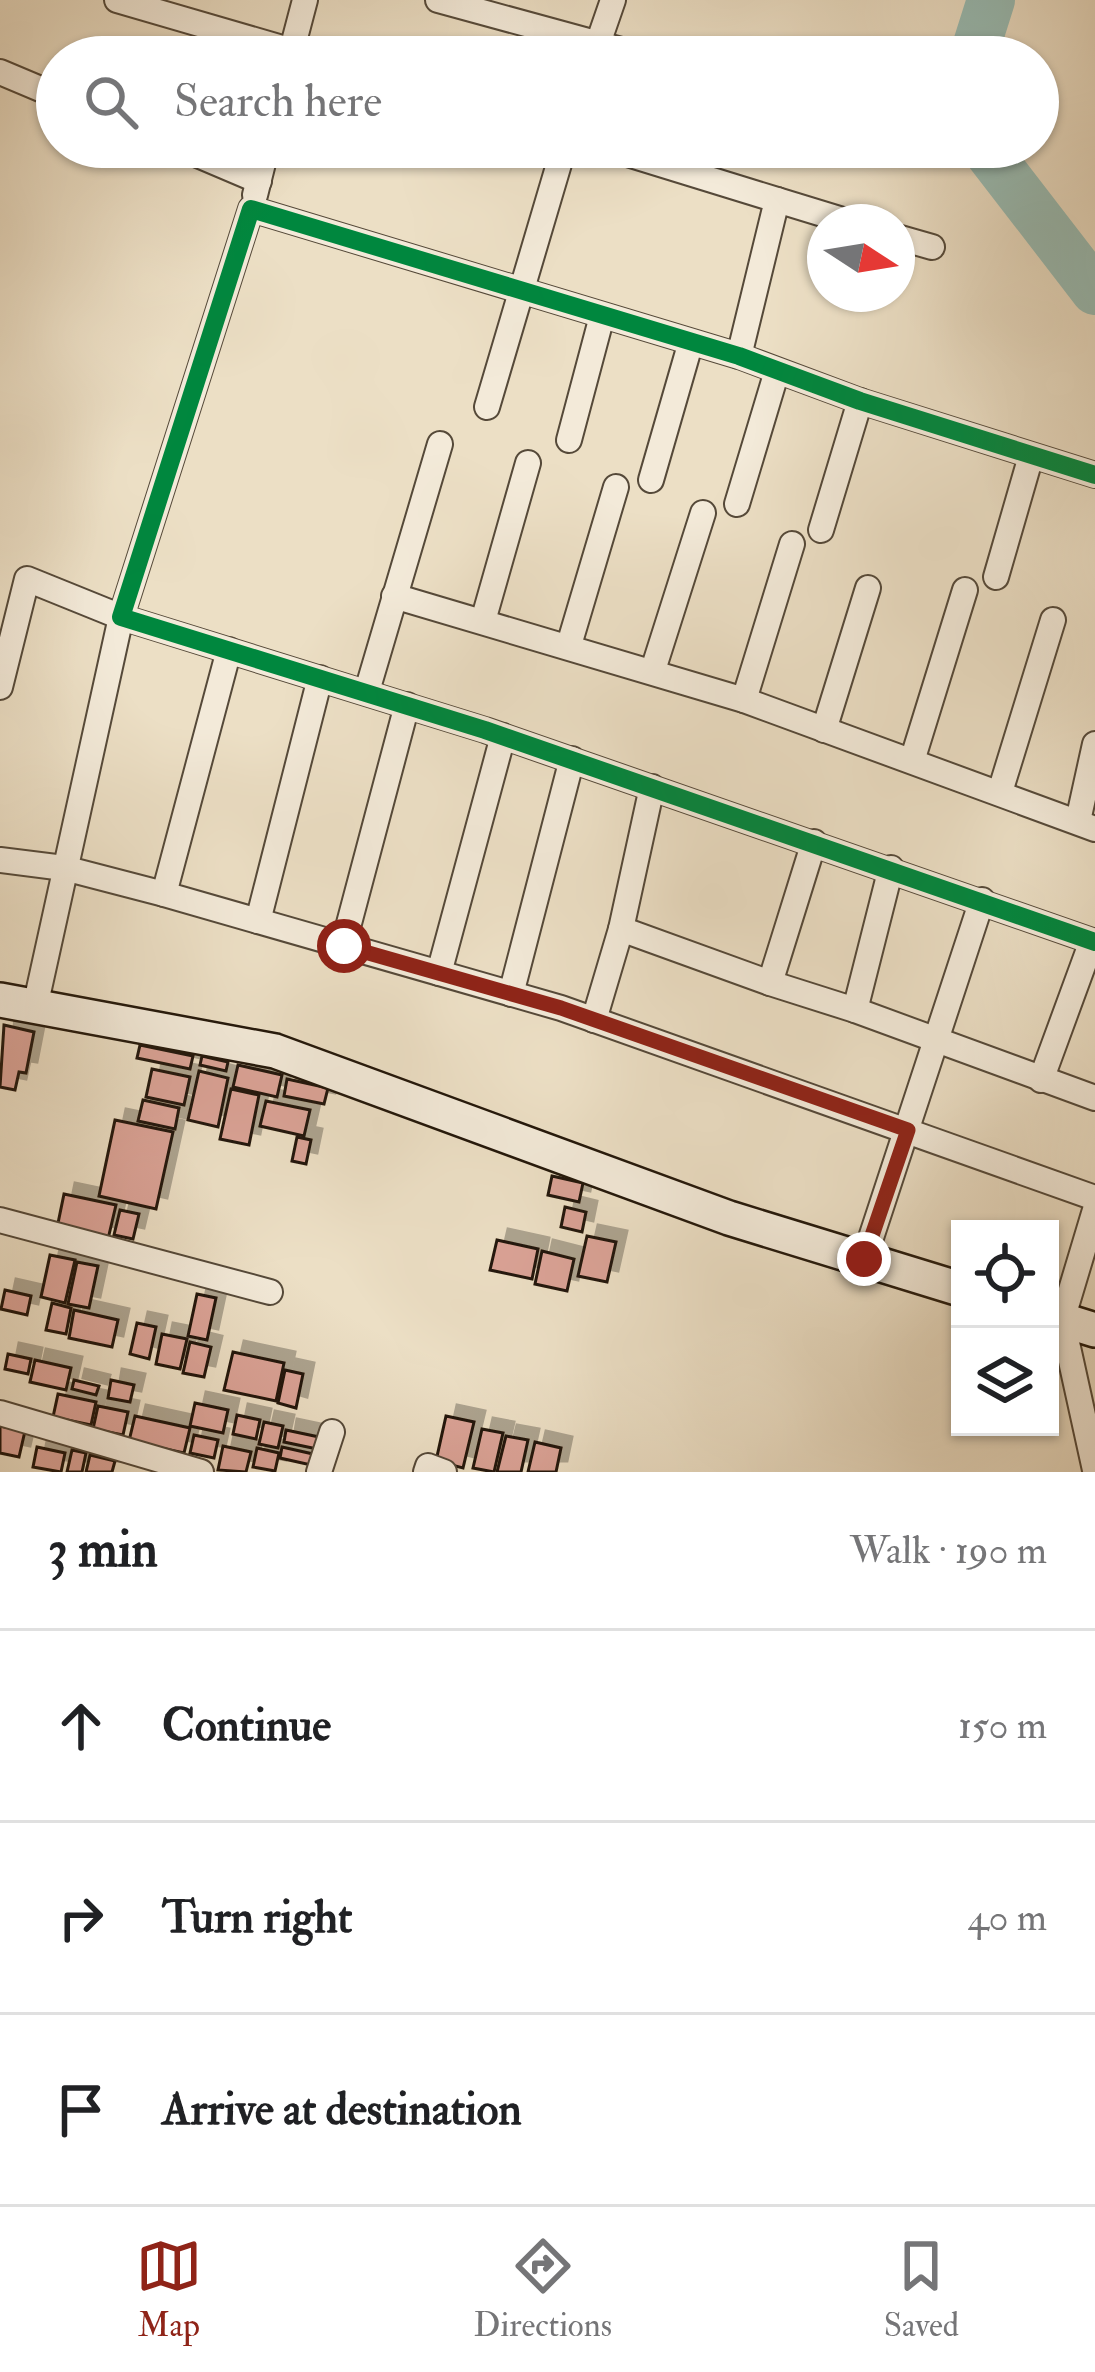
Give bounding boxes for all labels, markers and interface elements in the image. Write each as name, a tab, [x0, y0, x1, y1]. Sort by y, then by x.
search box	[36, 36, 1059, 168]
icon: search	[78, 69, 144, 135]
text: Search here	[174, 74, 382, 130]
north arrow	[807, 204, 915, 312]
route start	[317, 919, 371, 973]
map controls	[951, 1220, 1059, 1436]
button: locate	[951, 1220, 1059, 1328]
route end	[837, 1232, 891, 1286]
button: layers	[951, 1328, 1059, 1436]
text: 3 min	[48, 1518, 158, 1582]
text: Walk · 190 m	[850, 1526, 1047, 1575]
icon: ahead	[48, 1693, 114, 1759]
text: Continue	[162, 1698, 331, 1754]
text: 150 m	[958, 1701, 1047, 1750]
icon: right	[48, 1885, 114, 1951]
text: Turn right	[162, 1890, 352, 1946]
text: 40 m	[968, 1893, 1047, 1942]
icon: arrive	[48, 2077, 114, 2143]
text: Arrive at destination	[162, 2082, 522, 2138]
tab: Map	[136, 2233, 202, 2346]
tab: Directions	[474, 2233, 612, 2346]
tab: Saved	[884, 2233, 959, 2346]

